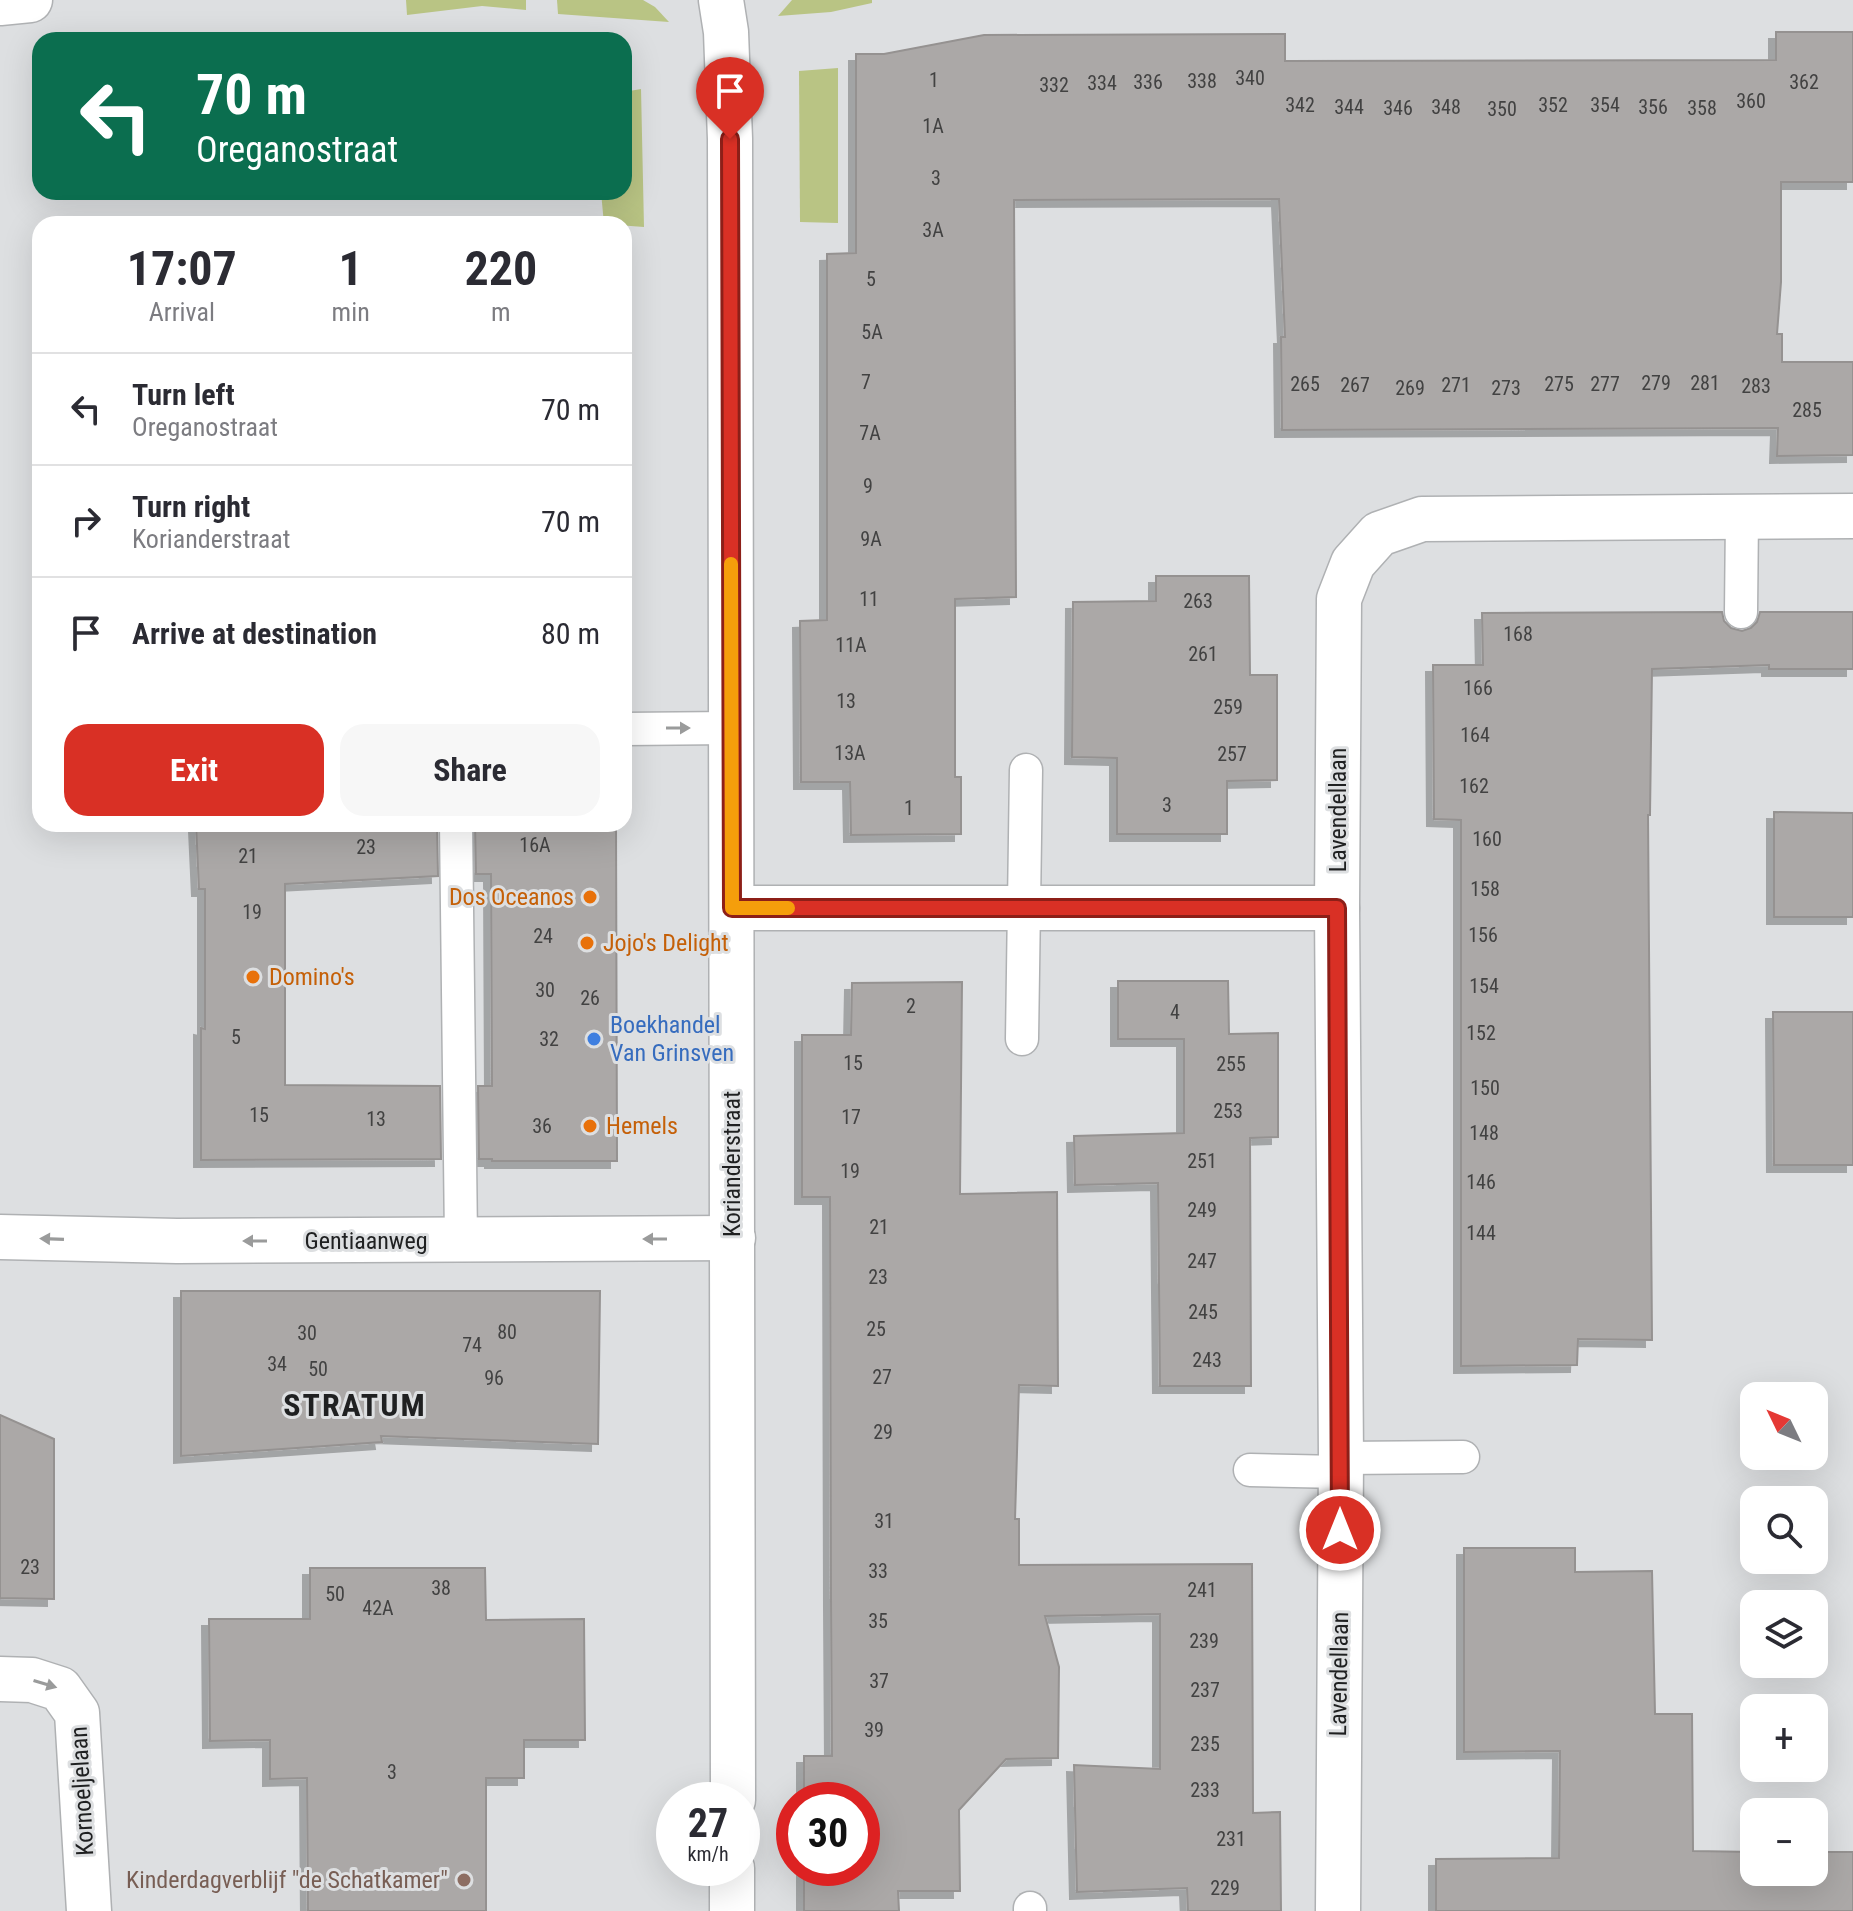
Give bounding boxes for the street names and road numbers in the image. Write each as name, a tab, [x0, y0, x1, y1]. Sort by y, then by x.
street label: Lavendellaan	[1324, 748, 1352, 872]
street label: Korianderstraat	[718, 1091, 746, 1237]
street label: Gentiaanweg	[305, 1227, 427, 1255]
street label: Lavendellaan	[1324, 1612, 1354, 1736]
street label: Kornoeljelaan	[65, 1726, 99, 1856]

